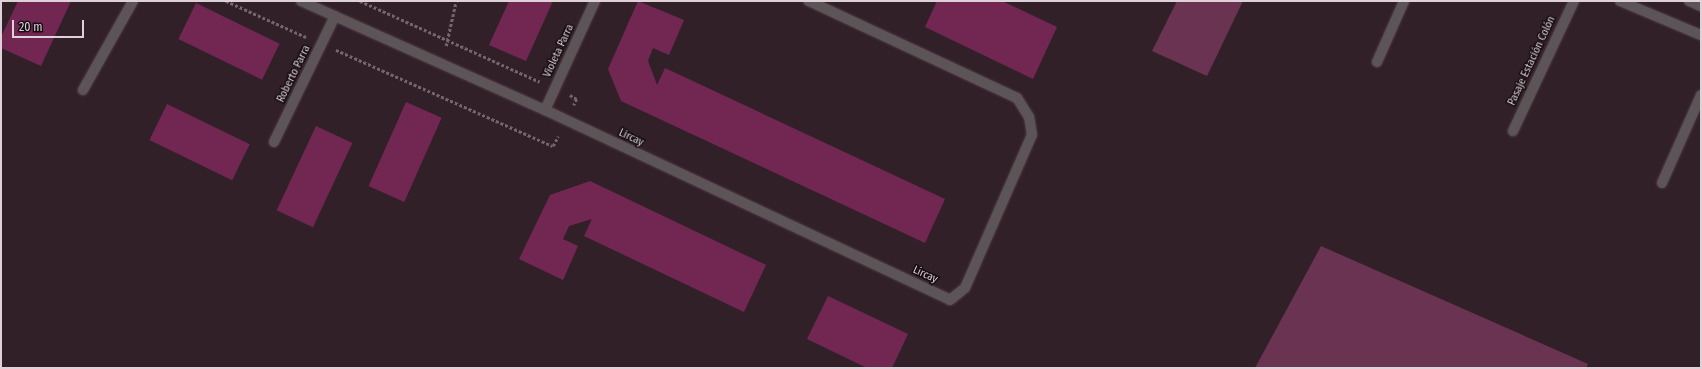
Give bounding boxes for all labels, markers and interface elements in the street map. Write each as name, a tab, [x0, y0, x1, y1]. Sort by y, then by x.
scale bar	[14, 12, 86, 38]
street label: Pasaje Estación Colón	[1505, 14, 1559, 108]
text: 20 m	[19, 20, 43, 34]
street label: Violeta Parra	[541, 22, 577, 80]
street label: Roberto Parra	[275, 43, 313, 105]
street label: Lircay	[616, 127, 646, 149]
street label: Lircay	[910, 264, 940, 286]

